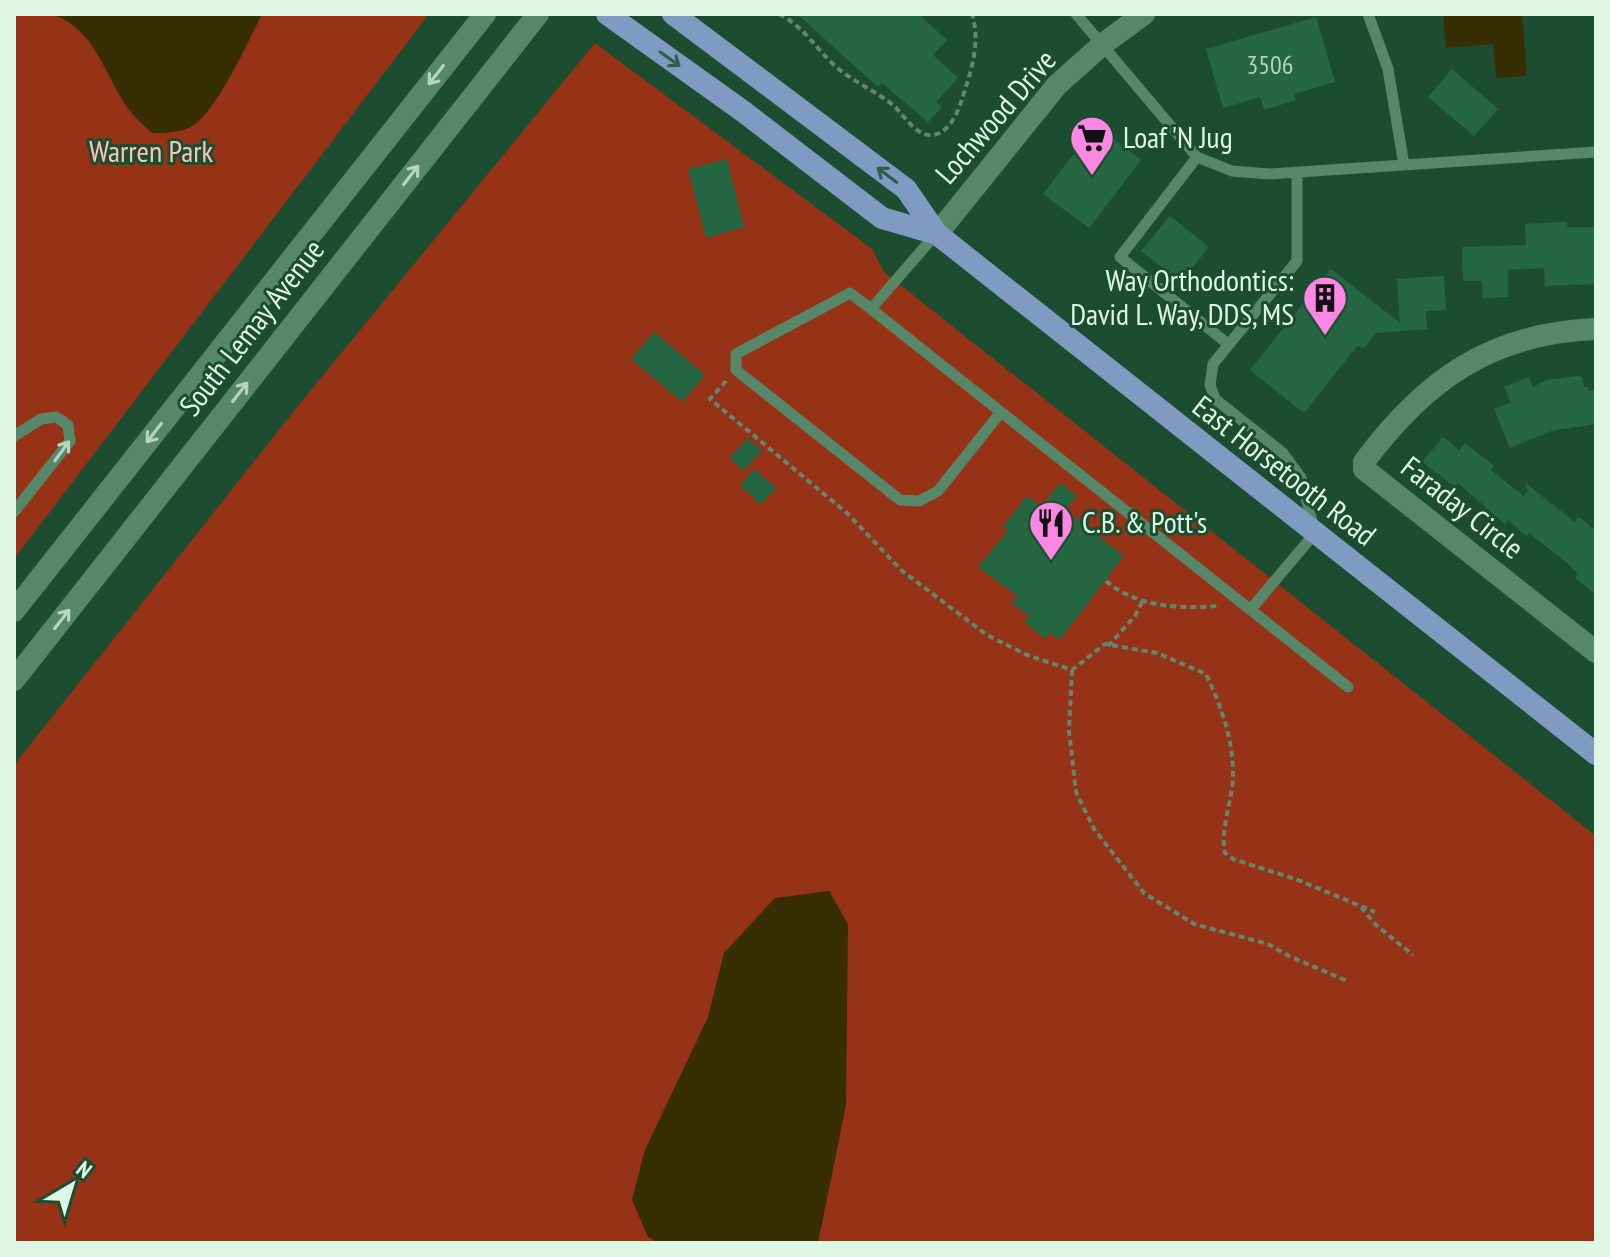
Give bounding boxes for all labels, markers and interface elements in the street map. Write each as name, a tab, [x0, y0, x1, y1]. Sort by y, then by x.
street label: Lochwood Drive	[926, 41, 1064, 191]
house number: 3506	[1247, 48, 1293, 81]
one-way arrow	[659, 51, 681, 68]
one-way arrow	[428, 64, 445, 85]
supermarket icon: Loaf 'N Jug	[1068, 114, 1116, 177]
place label: Loaf 'N Jug	[1123, 117, 1233, 156]
park label: Warren Park	[89, 131, 213, 170]
one-way arrow	[403, 165, 420, 186]
one-way arrow	[877, 166, 898, 183]
street label: South Lemay Avenue	[170, 231, 332, 423]
place label: Way Orthodontics: David L. Way, DDS, MS	[1070, 260, 1294, 333]
building icon: Way Orthodontics: David L. Way, DDS, MS	[1301, 274, 1349, 337]
one-way arrow	[232, 382, 249, 403]
street label: East Horsetooth Road	[1185, 386, 1385, 554]
one-way arrow	[145, 422, 163, 443]
one-way arrow	[53, 441, 70, 462]
street label: Faraday Circle	[1394, 447, 1532, 567]
restaurant icon: C.B. & Pott's	[1027, 499, 1075, 562]
place label: C.B. & Pott's	[1082, 502, 1207, 541]
one-way arrow	[54, 609, 71, 630]
north arrow	[32, 1145, 112, 1225]
text: N	[71, 1155, 98, 1184]

